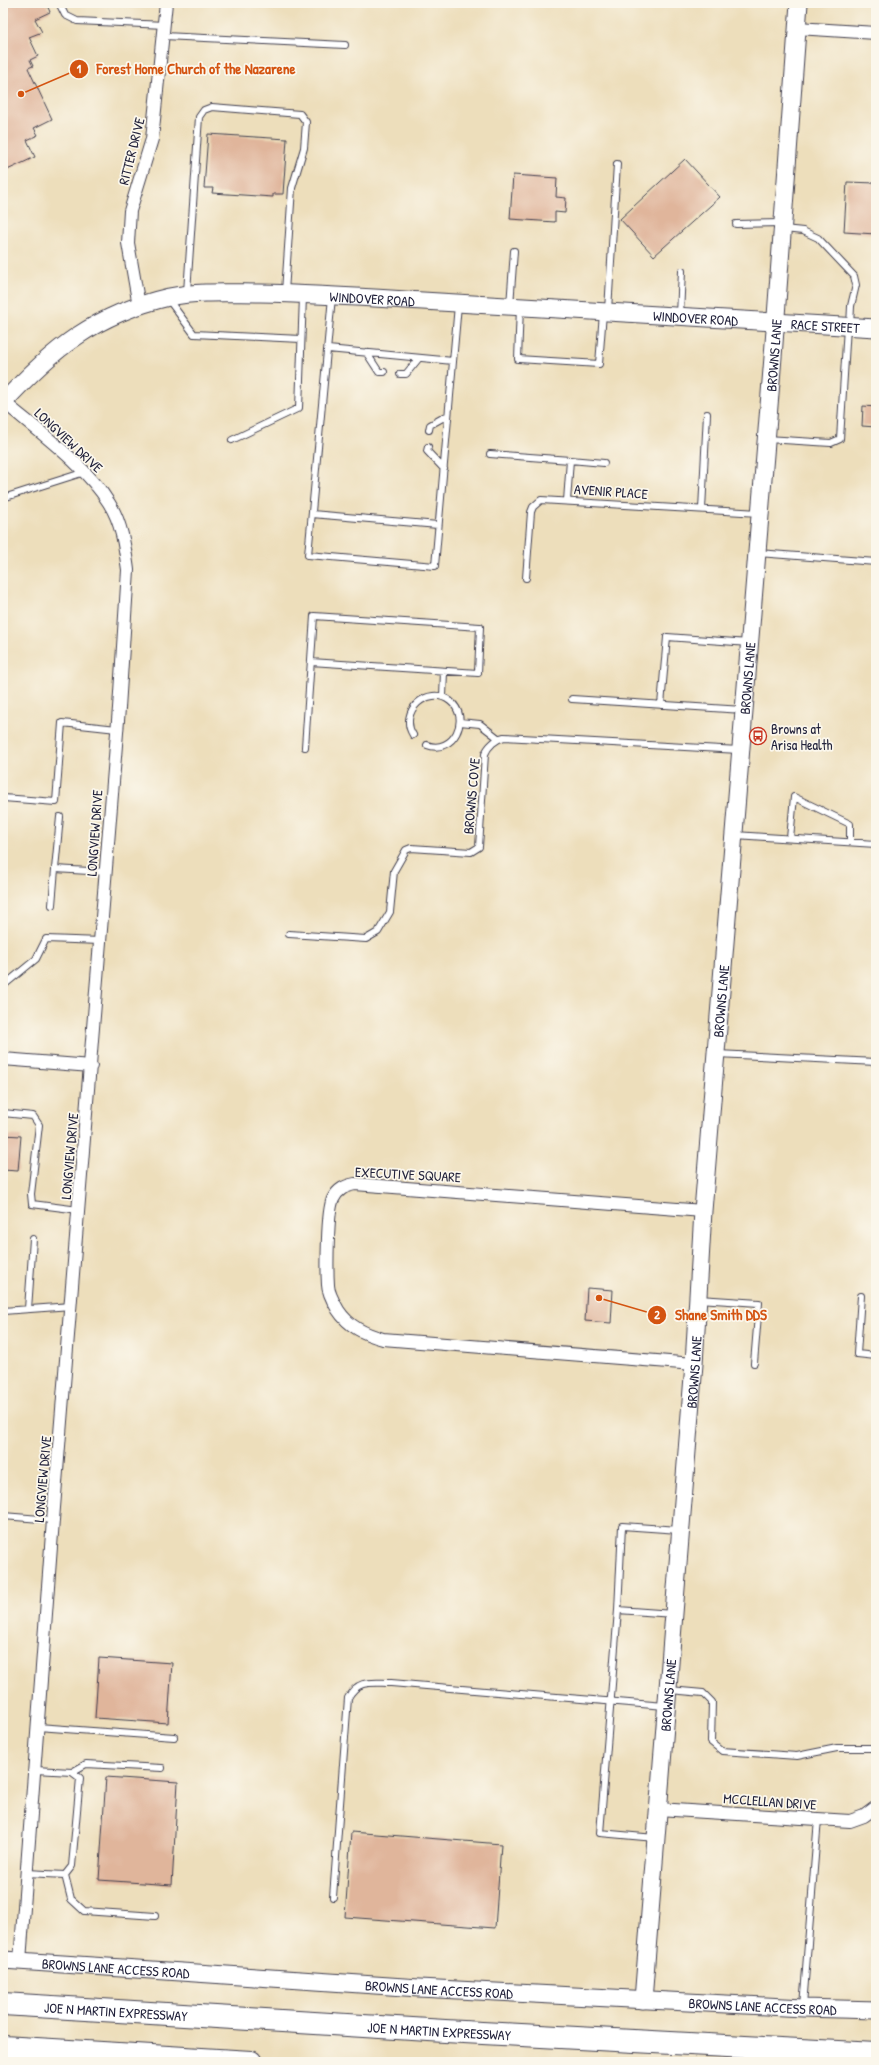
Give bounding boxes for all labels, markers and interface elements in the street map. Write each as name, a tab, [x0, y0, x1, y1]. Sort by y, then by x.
callout: Forest Home Church of the Nazarene	[69, 55, 303, 82]
text: Forest Home Church of the Nazarene	[96, 58, 295, 79]
text: 1	[77, 60, 82, 77]
street label: RITTER DRIVE	[113, 115, 149, 187]
street label: WINDOVER ROAD	[329, 286, 416, 310]
street label: WINDOVER ROAD	[652, 305, 739, 329]
street label: RACE STREET	[790, 314, 861, 337]
street label: BROWNS LANE	[761, 318, 785, 392]
street label: LONGVIEW DRIVE	[31, 403, 107, 477]
street label: AVENIR PLACE	[574, 479, 648, 503]
street label: BROWNS LANE	[734, 641, 759, 715]
place label: Browns at Arisa Health	[771, 719, 833, 754]
bus stop icon: Browns at Arisa Health	[748, 726, 768, 746]
street label: BROWNS COVE	[458, 757, 484, 835]
street label: LONGVIEW DRIVE	[81, 789, 107, 877]
street label: BROWNS LANE	[708, 964, 733, 1038]
street label: LONGVIEW DRIVE	[56, 1112, 82, 1200]
street label: EXECUTIVE SQUARE	[355, 1162, 461, 1186]
callout: Shane Smith DDS	[647, 1301, 775, 1328]
text: Shane Smith DDS	[675, 1304, 767, 1325]
text: 2	[654, 1306, 660, 1323]
street label: BROWNS LANE	[681, 1335, 705, 1409]
street label: LONGVIEW DRIVE	[29, 1435, 55, 1523]
street label: BROWNS LANE	[655, 1658, 680, 1732]
street label: MCCLELLAN DRIVE	[723, 1788, 817, 1814]
street label: BROWNS LANE ACCESS ROAD	[41, 1953, 191, 1982]
street label: BROWNS LANE ACCESS ROAD	[364, 1975, 514, 2002]
street label: BROWNS LANE ACCESS ROAD	[688, 1993, 837, 2018]
street label: JOE N MARTIN EXPRESSWAY	[44, 1997, 189, 2025]
street label: JOE N MARTIN EXPRESSWAY	[367, 2017, 512, 2044]

